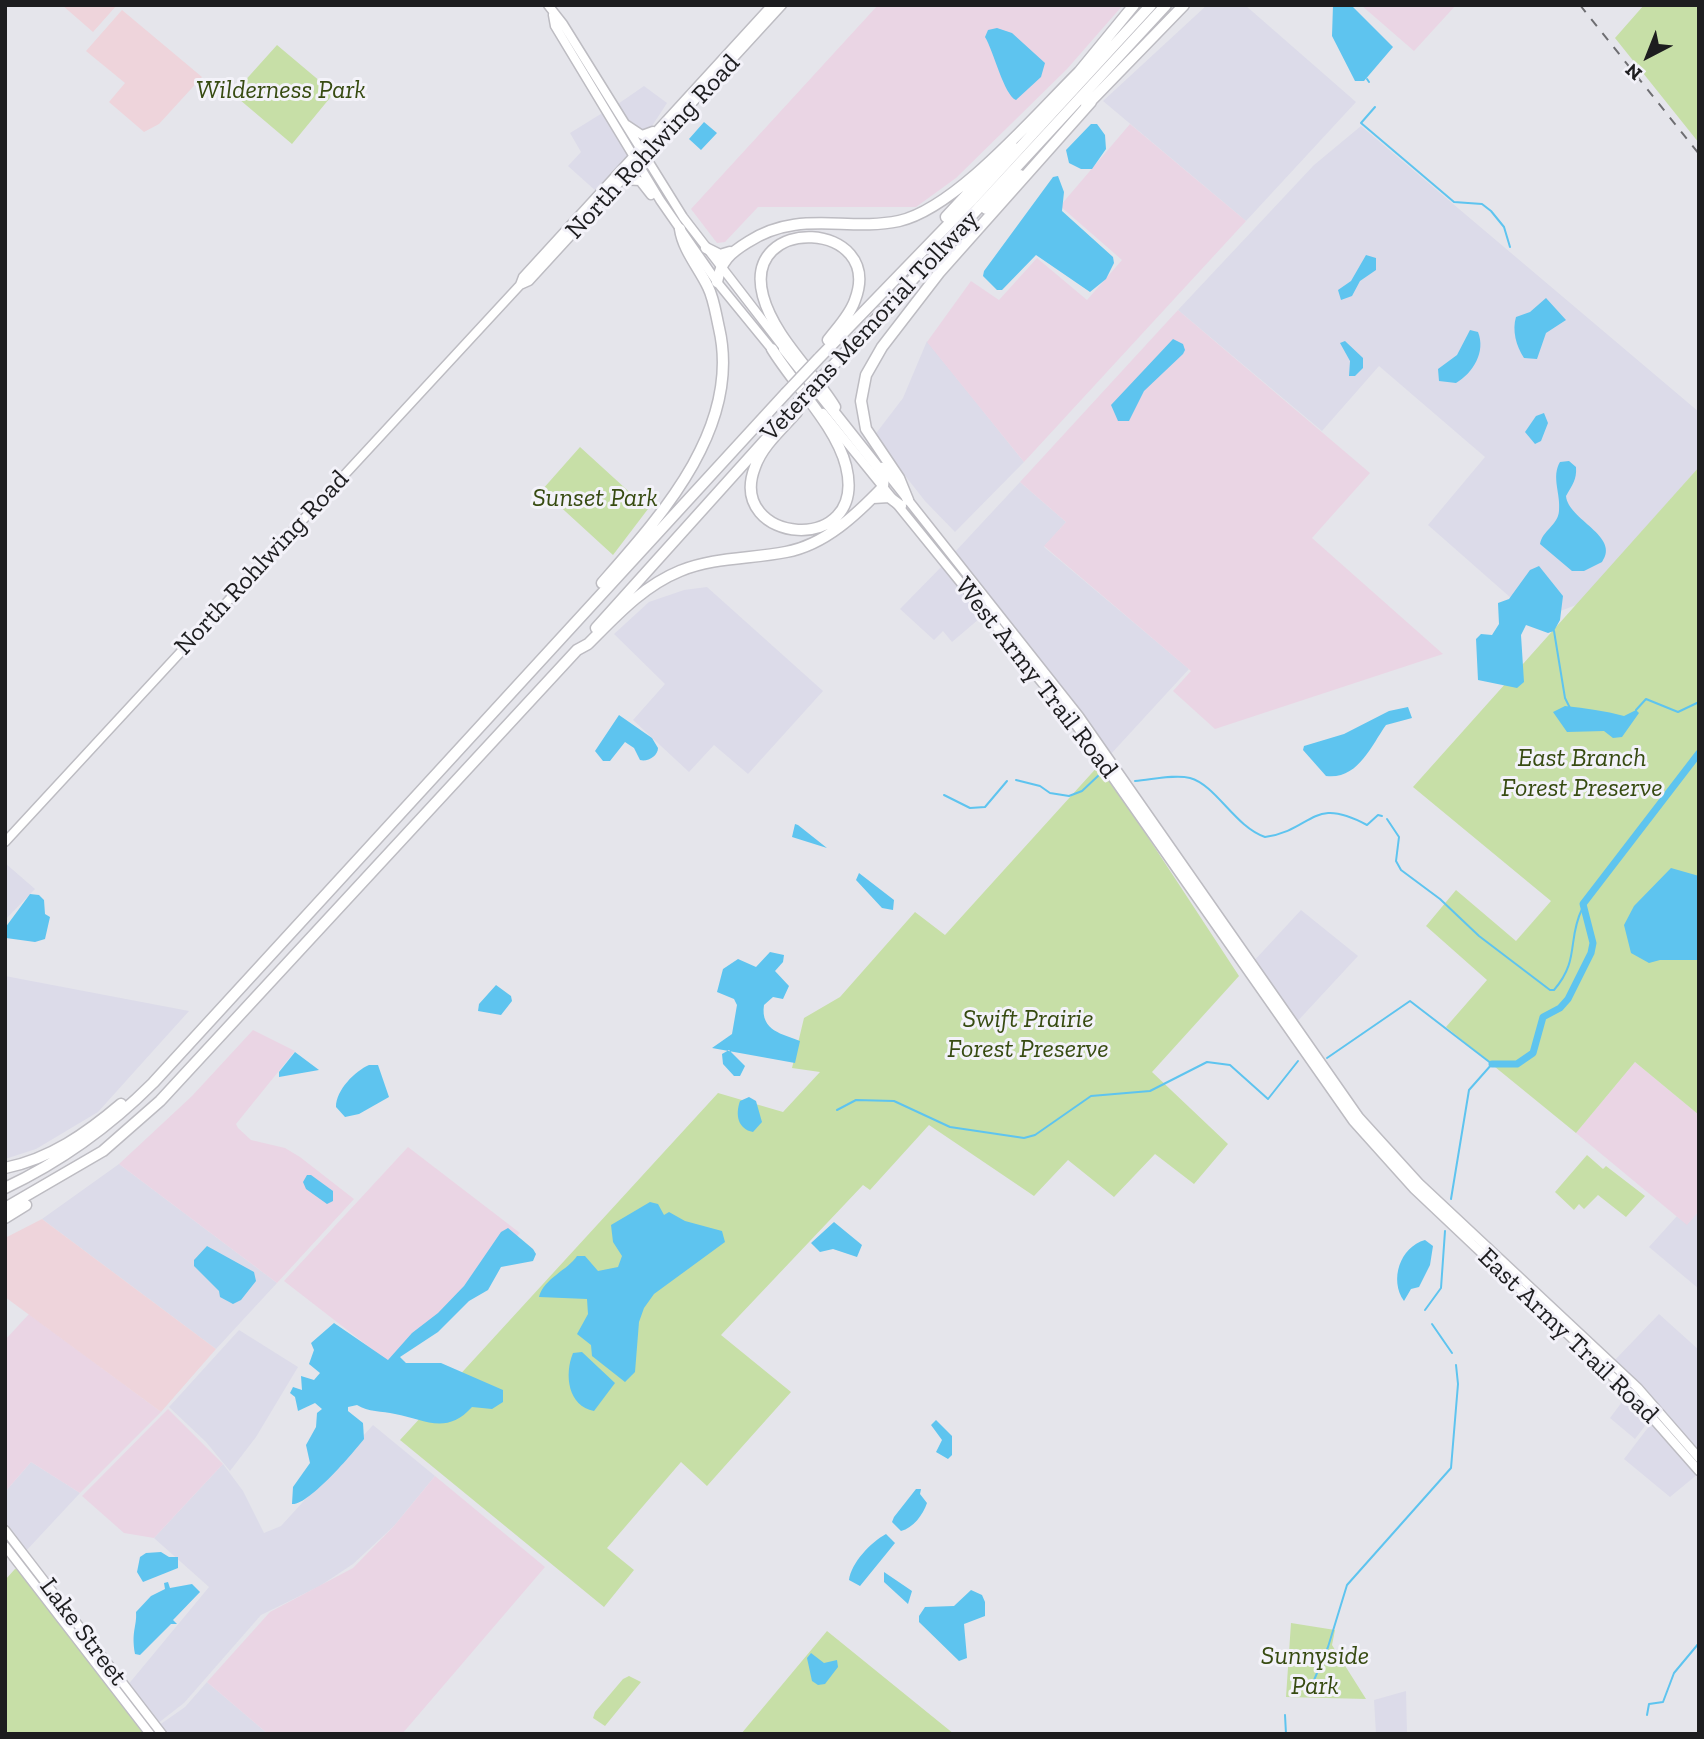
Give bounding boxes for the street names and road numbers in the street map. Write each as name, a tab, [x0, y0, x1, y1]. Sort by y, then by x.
street label: North Rohlwing Road	[559, 48, 747, 246]
street label: Veterans Memorial Tollway	[754, 204, 986, 448]
street label: North Rohlwing Road	[168, 464, 356, 662]
street label: West Army Trail Road	[948, 571, 1124, 785]
street label: East Army Trail Road	[1471, 1242, 1665, 1430]
street label: Lake Street	[32, 1572, 134, 1692]

